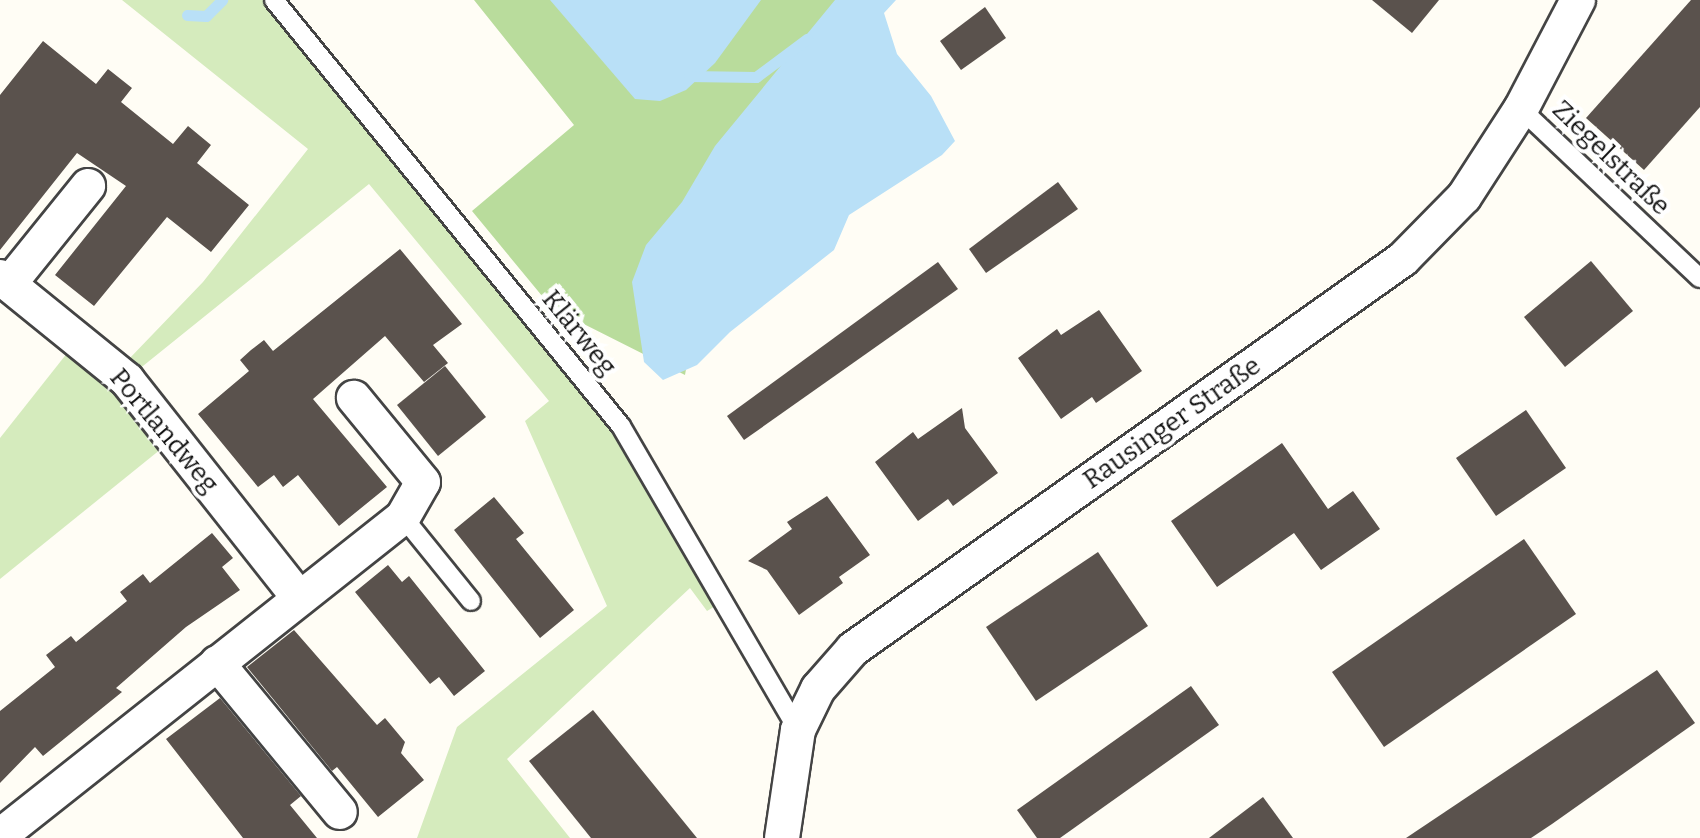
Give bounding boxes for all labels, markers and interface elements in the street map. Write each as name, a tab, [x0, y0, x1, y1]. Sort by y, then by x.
street label: Ziegelstraße	[1546, 94, 1676, 222]
street label: Klärweg	[535, 284, 623, 382]
street label: Rausinger Straße	[1077, 350, 1267, 496]
street label: Portlandweg	[103, 363, 225, 499]

